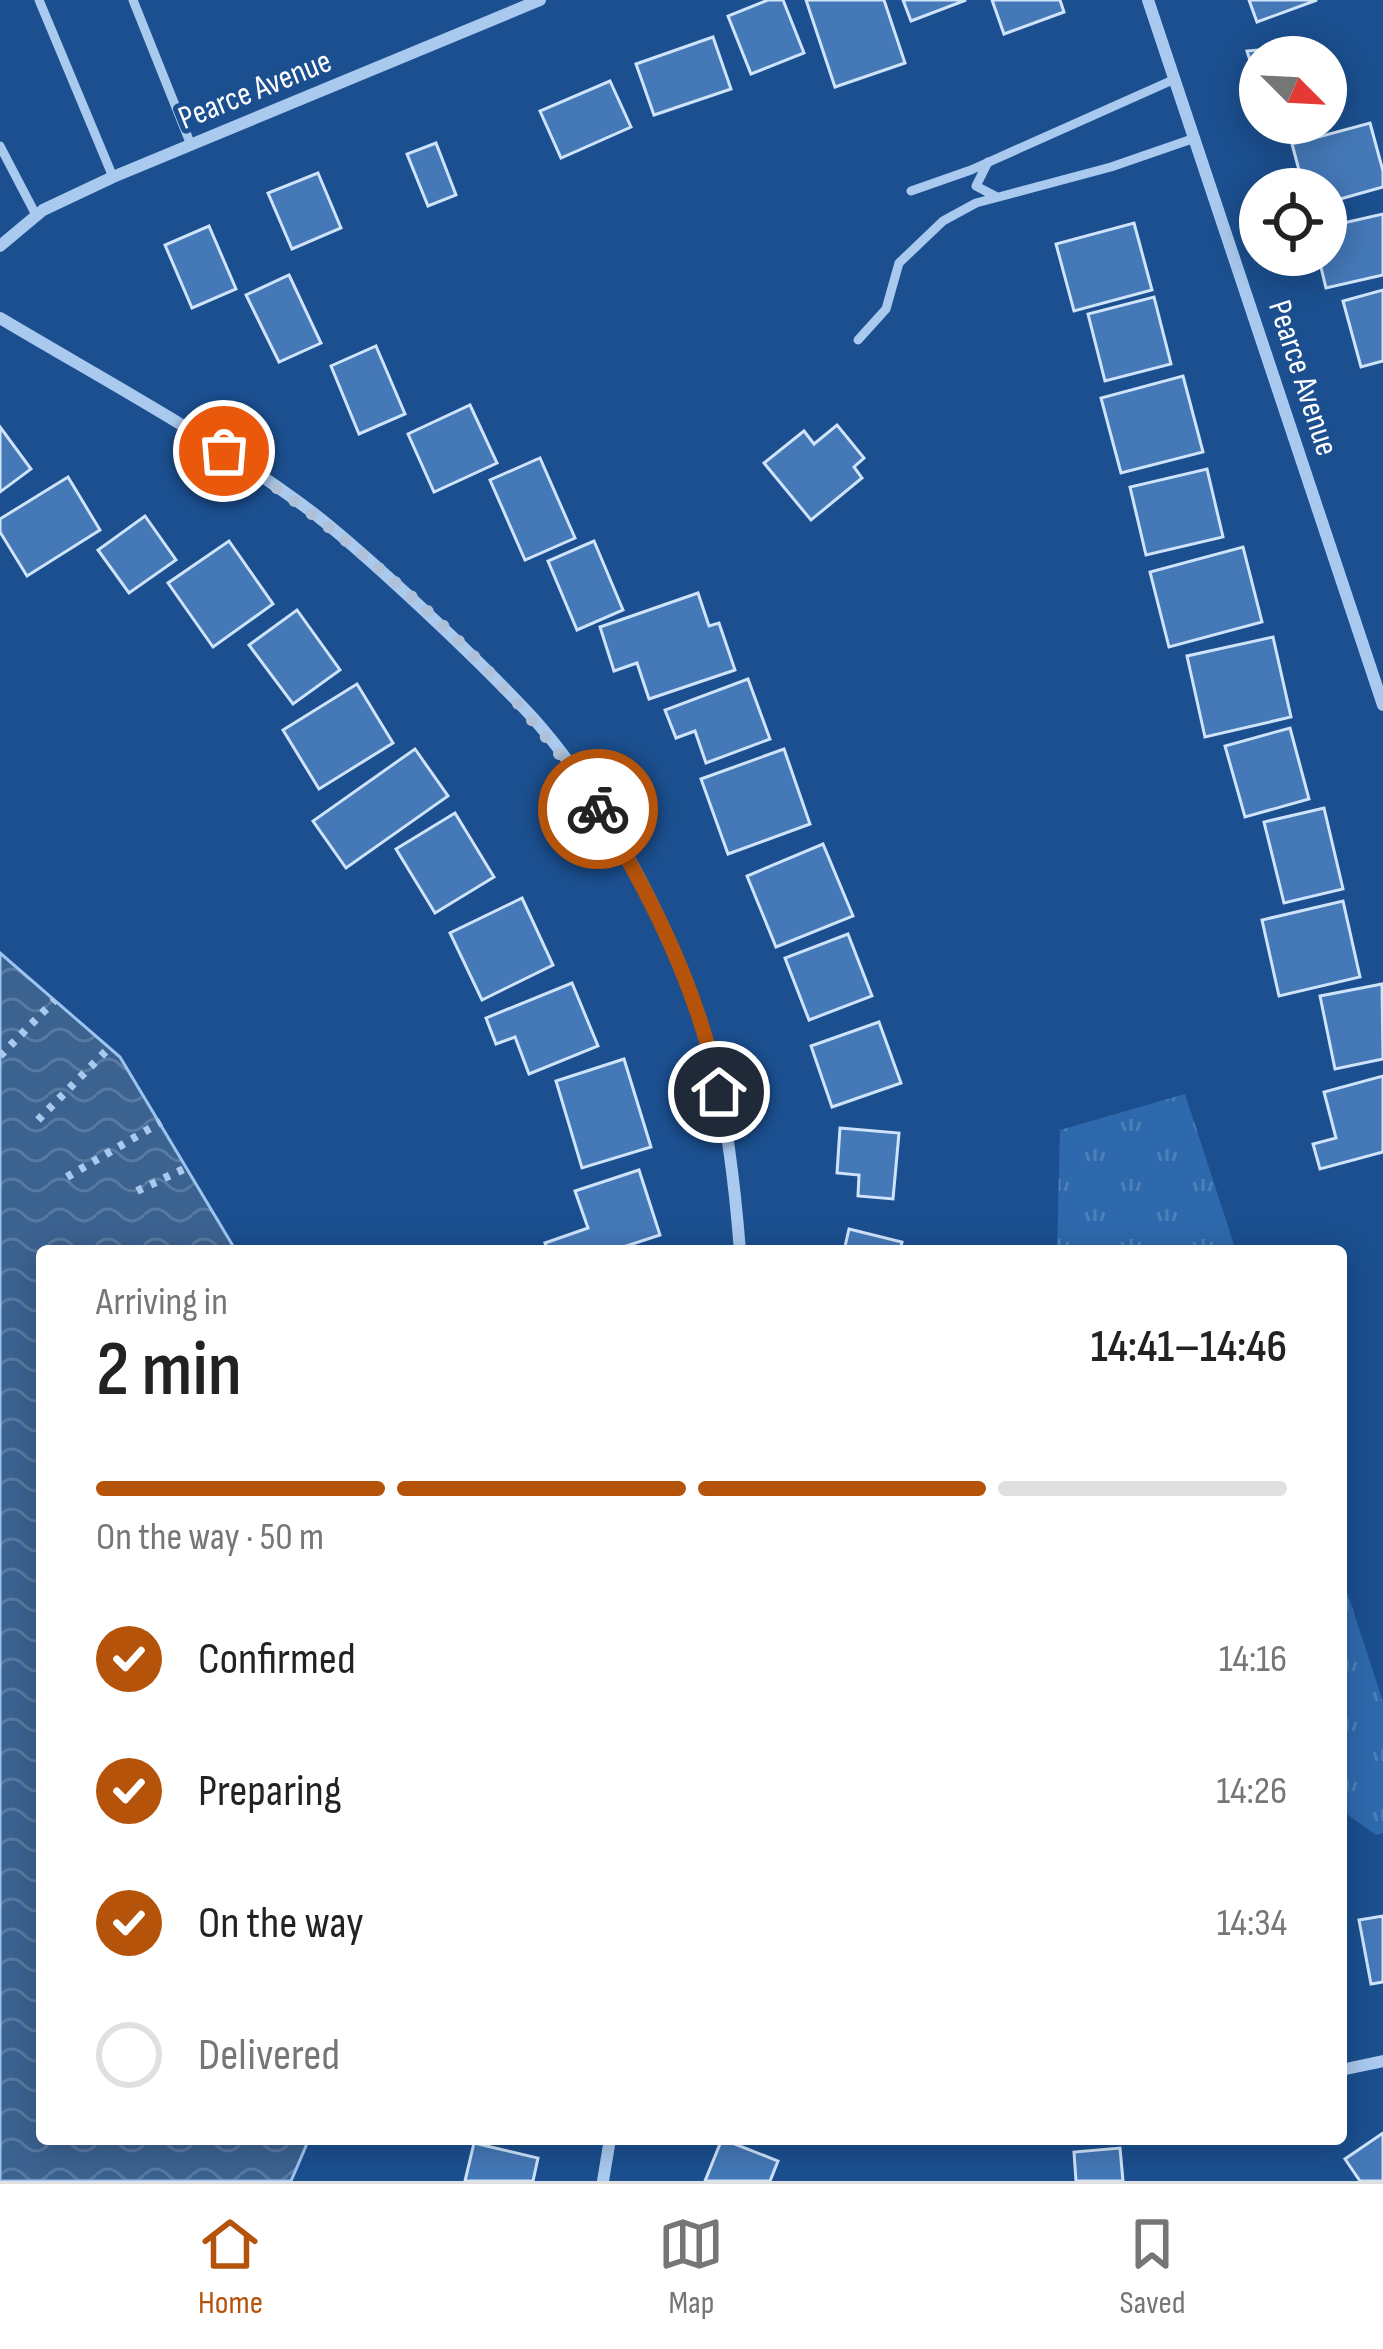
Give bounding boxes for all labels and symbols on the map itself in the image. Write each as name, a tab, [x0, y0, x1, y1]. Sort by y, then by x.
north arrow	[1239, 36, 1347, 144]
street label: Pearce Avenue	[173, 41, 337, 139]
street label: Pearce Avenue	[1259, 295, 1347, 461]
pin	[173, 400, 275, 502]
courier	[538, 749, 658, 869]
pin	[668, 1041, 770, 1143]

